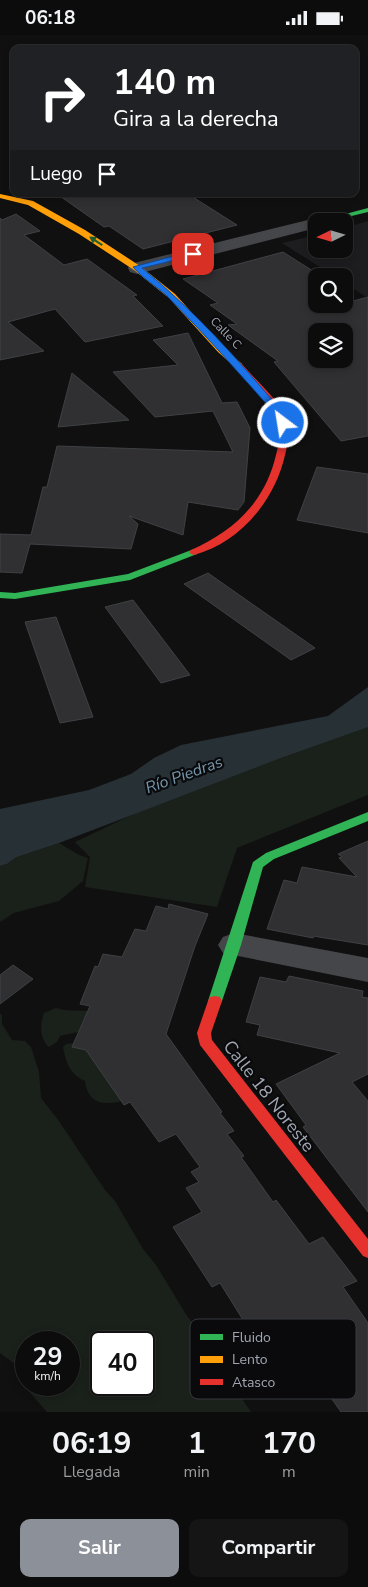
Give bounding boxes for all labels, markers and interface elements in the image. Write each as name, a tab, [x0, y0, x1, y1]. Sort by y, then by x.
text: 06:18	[25, 5, 75, 31]
text: 140 m	[113, 59, 216, 106]
icon: right	[30, 65, 95, 130]
text: Gira a la derecha	[113, 104, 279, 134]
icon: arrive	[93, 160, 121, 188]
text: Luego	[30, 161, 83, 187]
north arrow	[308, 213, 352, 257]
map controls	[308, 213, 353, 368]
pin	[172, 233, 214, 275]
one-way arrow	[89, 236, 103, 246]
icon: arrive	[179, 240, 207, 268]
button: search	[308, 268, 353, 313]
street label: Calle C	[207, 313, 245, 353]
button: layers	[308, 323, 353, 368]
position arrow	[256, 396, 308, 448]
water label: Río Piedras	[142, 751, 226, 799]
street label: Calle 18 Noreste	[218, 1035, 320, 1157]
legend	[190, 1319, 356, 1399]
text: Fluido	[232, 1328, 271, 1347]
speed limit sign: 40	[90, 1331, 155, 1396]
text: 29	[32, 1340, 63, 1374]
text: Lento	[232, 1350, 268, 1369]
text: km/h	[34, 1368, 61, 1384]
text: Atasco	[232, 1373, 275, 1392]
text: 06:19	[52, 1423, 131, 1464]
text: 1	[188, 1423, 206, 1464]
text: 170	[262, 1423, 316, 1464]
text: Llegada	[63, 1461, 120, 1483]
text: min	[183, 1461, 210, 1483]
text: m	[282, 1461, 296, 1483]
button: Salir	[20, 1519, 179, 1577]
button: Compartir	[189, 1519, 348, 1577]

